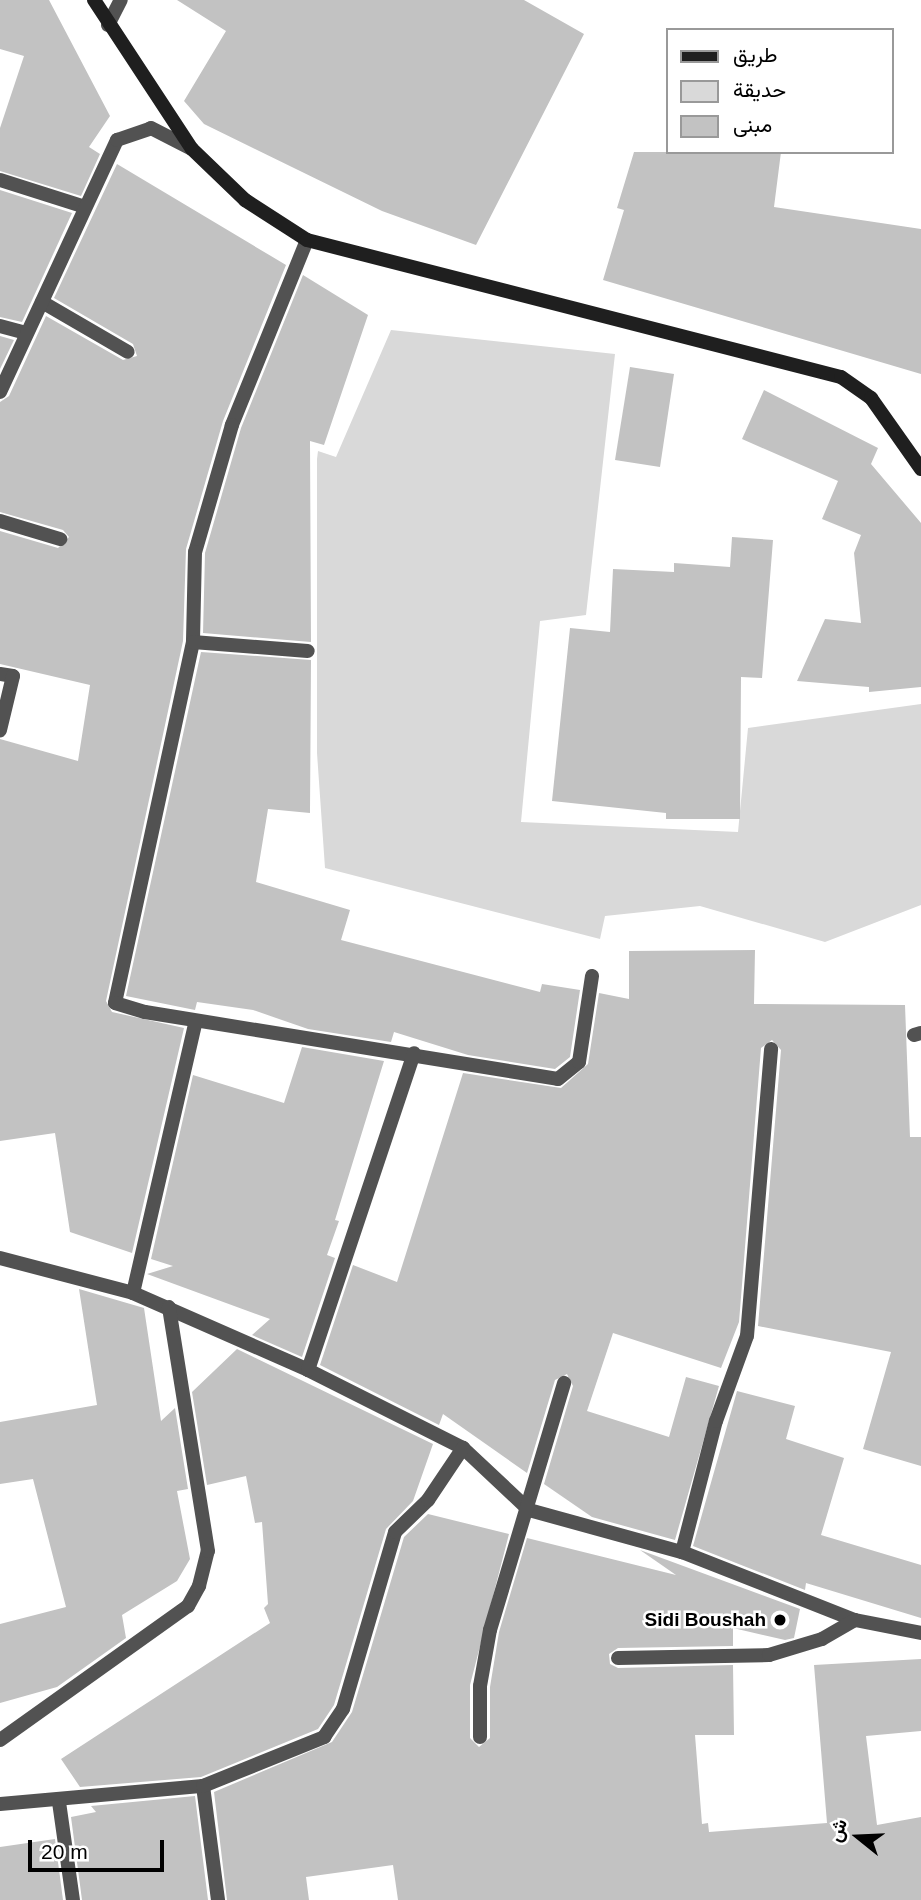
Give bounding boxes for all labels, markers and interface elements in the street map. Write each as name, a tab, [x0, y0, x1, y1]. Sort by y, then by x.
legend	[666, 28, 893, 154]
text: طريق	[733, 43, 778, 66]
text: حديقة	[733, 78, 786, 101]
text: مبنى	[733, 113, 772, 136]
place label: Sidi Boushah	[645, 1609, 766, 1631]
marker: Sidi Boushah	[772, 1612, 788, 1628]
north arrow	[823, 1802, 893, 1872]
text: ش	[824, 1816, 851, 1844]
scale bar	[32, 1826, 168, 1870]
text: 20 m	[41, 1840, 88, 1863]

